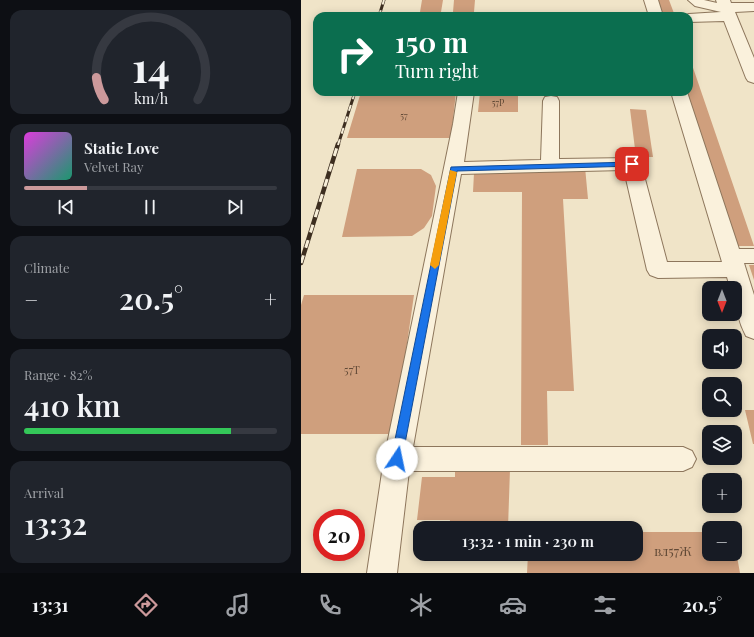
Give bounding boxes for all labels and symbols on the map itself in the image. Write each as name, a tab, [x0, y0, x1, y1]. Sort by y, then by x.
house number: 57Р	[492, 96, 504, 108]
house number: 57	[400, 109, 408, 121]
pin	[615, 147, 649, 181]
north arrow	[702, 281, 742, 321]
house number: 57Т	[344, 362, 360, 377]
position arrow	[376, 438, 418, 480]
speed limit sign: 20	[313, 509, 365, 561]
house number: вл57Ж	[654, 542, 692, 559]

